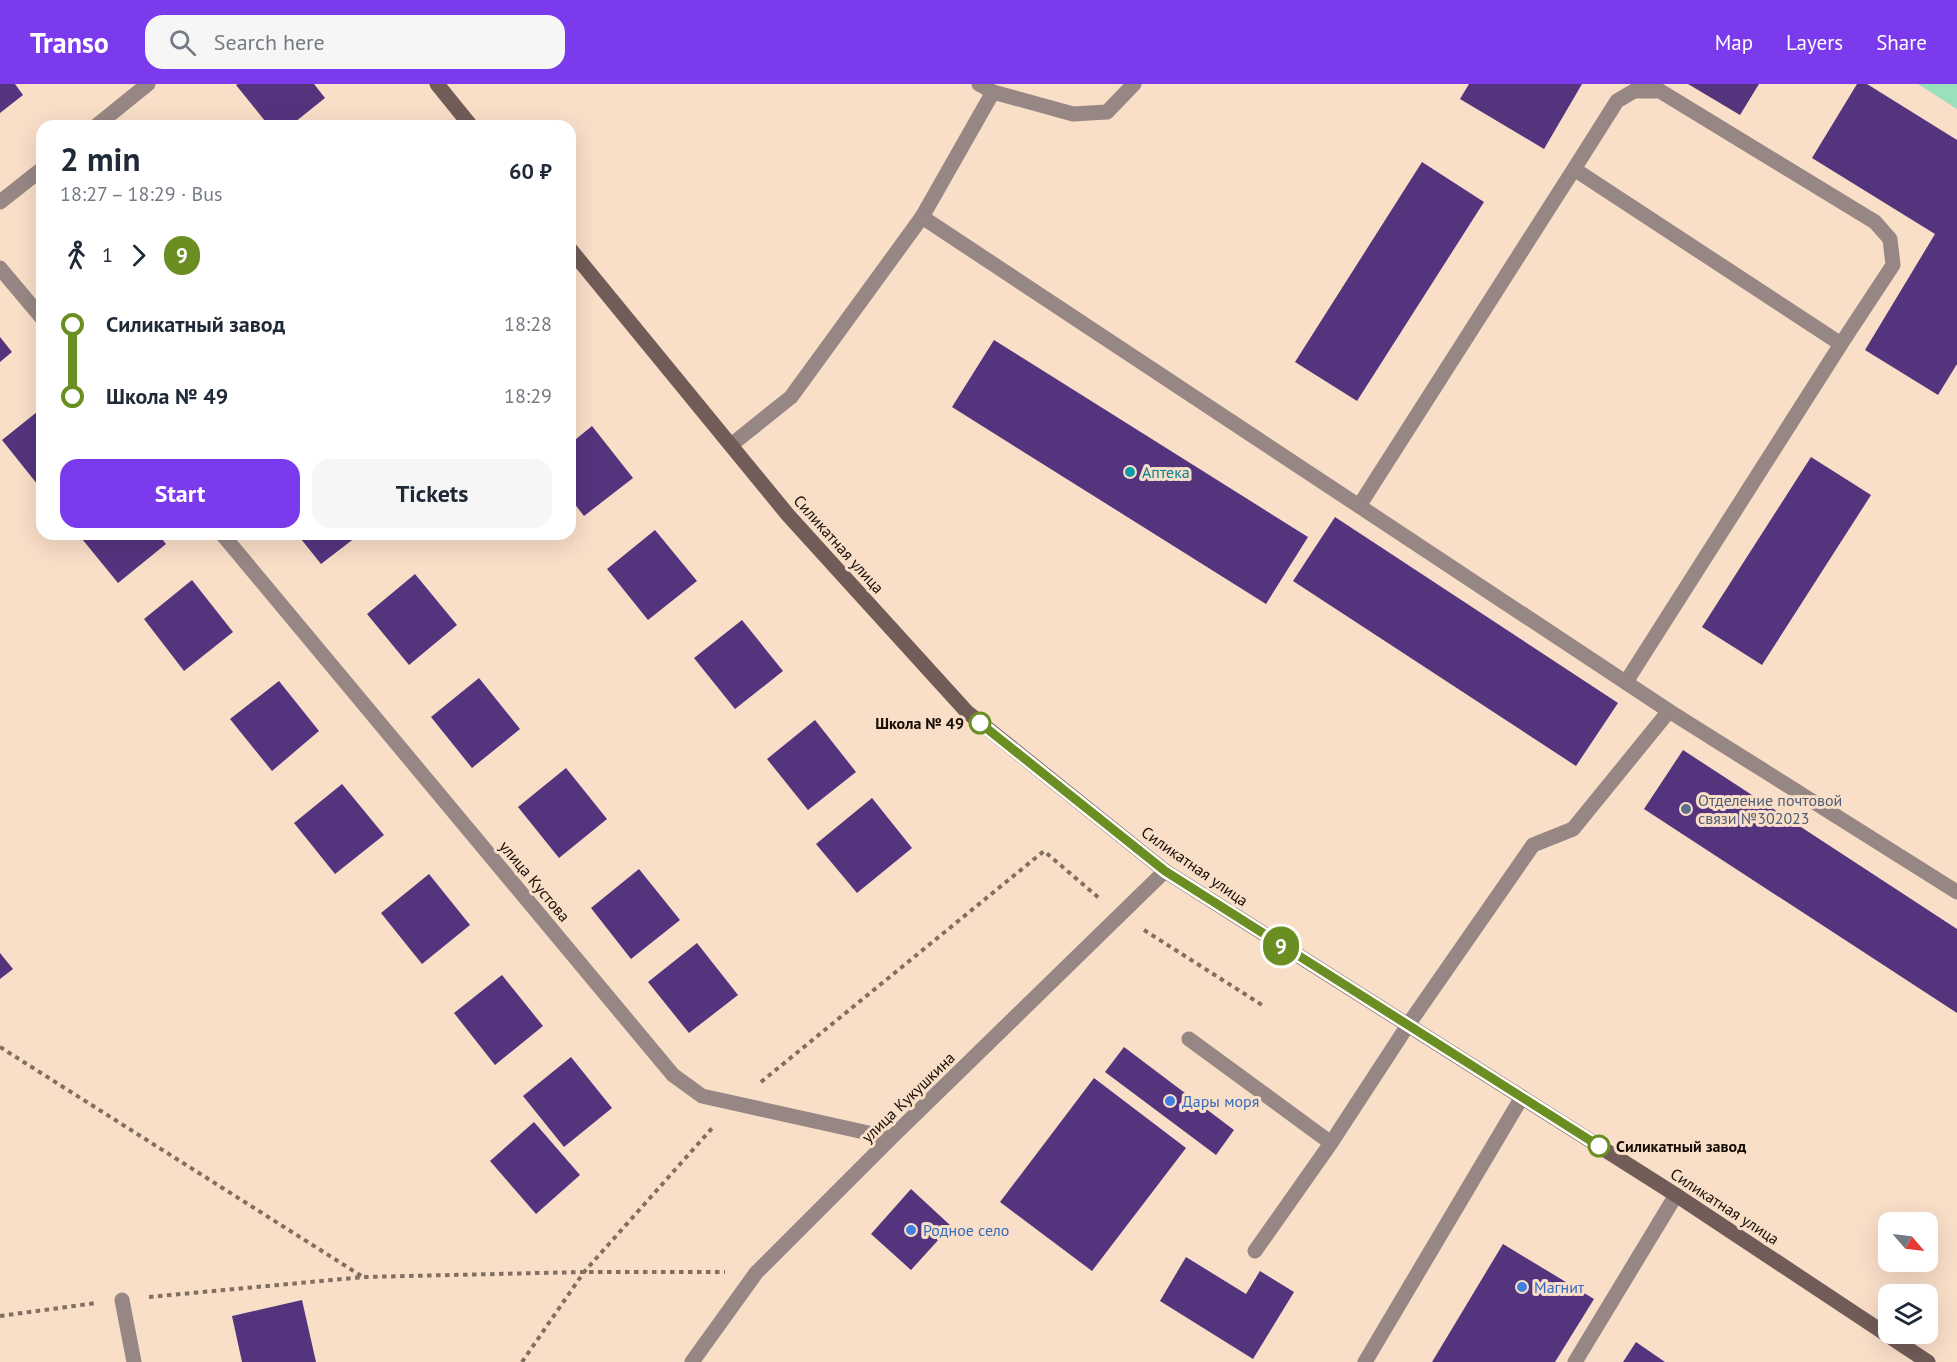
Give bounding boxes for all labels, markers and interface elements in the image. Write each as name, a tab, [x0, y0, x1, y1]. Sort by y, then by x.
search box	[145, 15, 565, 69]
text: Transo	[30, 24, 109, 61]
icon: search	[166, 26, 199, 59]
text: Search here	[214, 28, 325, 56]
text: Map	[1715, 29, 1753, 56]
text: Layers	[1786, 29, 1843, 56]
text: Share	[1876, 29, 1927, 56]
text: 2 min	[60, 137, 141, 180]
text: 60 ₽	[509, 157, 552, 185]
text: 18:27 – 18:29 · Bus	[60, 181, 222, 207]
icon: walk	[60, 239, 93, 272]
icon: forward	[122, 239, 155, 272]
text: 1	[102, 242, 113, 268]
text: 9	[176, 242, 188, 269]
text: Силикатный завод	[106, 310, 285, 338]
text: 18:28	[504, 311, 552, 337]
text: Школа № 49	[106, 382, 228, 410]
text: 18:29	[504, 383, 552, 409]
button: Start	[60, 459, 300, 528]
button: Tickets	[312, 459, 552, 528]
place label: Аптека	[1142, 462, 1190, 482]
marker: Аптека	[1123, 465, 1137, 479]
street label: Силикатная улица	[789, 491, 889, 597]
marker: Школа № 49	[969, 712, 991, 734]
place label: Школа № 49	[875, 713, 964, 733]
place label: Отделение почтовой связи №302023	[1698, 790, 1842, 828]
marker: Отделение почтовой связи №302023	[1679, 802, 1693, 816]
street label: Силикатная улица	[1138, 822, 1252, 910]
street label: улица Кустова	[495, 836, 575, 926]
line badge: 9	[1262, 926, 1300, 966]
text: 9	[1275, 933, 1287, 960]
street label: улица Кукушкина	[857, 1047, 959, 1147]
place label: Дары моря	[1182, 1091, 1259, 1111]
marker: Дары моря	[1163, 1094, 1177, 1108]
marker: Силикатный завод	[1588, 1135, 1610, 1157]
place label: Силикатный завод	[1616, 1136, 1746, 1156]
street label: Силикатная улица	[1667, 1163, 1783, 1249]
north arrow	[1878, 1212, 1938, 1272]
map controls	[1878, 1212, 1938, 1344]
place label: Родное село	[923, 1220, 1009, 1240]
marker: Родное село	[904, 1223, 918, 1237]
place label: Магнит	[1534, 1277, 1585, 1297]
marker: Магнит	[1515, 1280, 1529, 1294]
button: layers	[1878, 1284, 1938, 1344]

